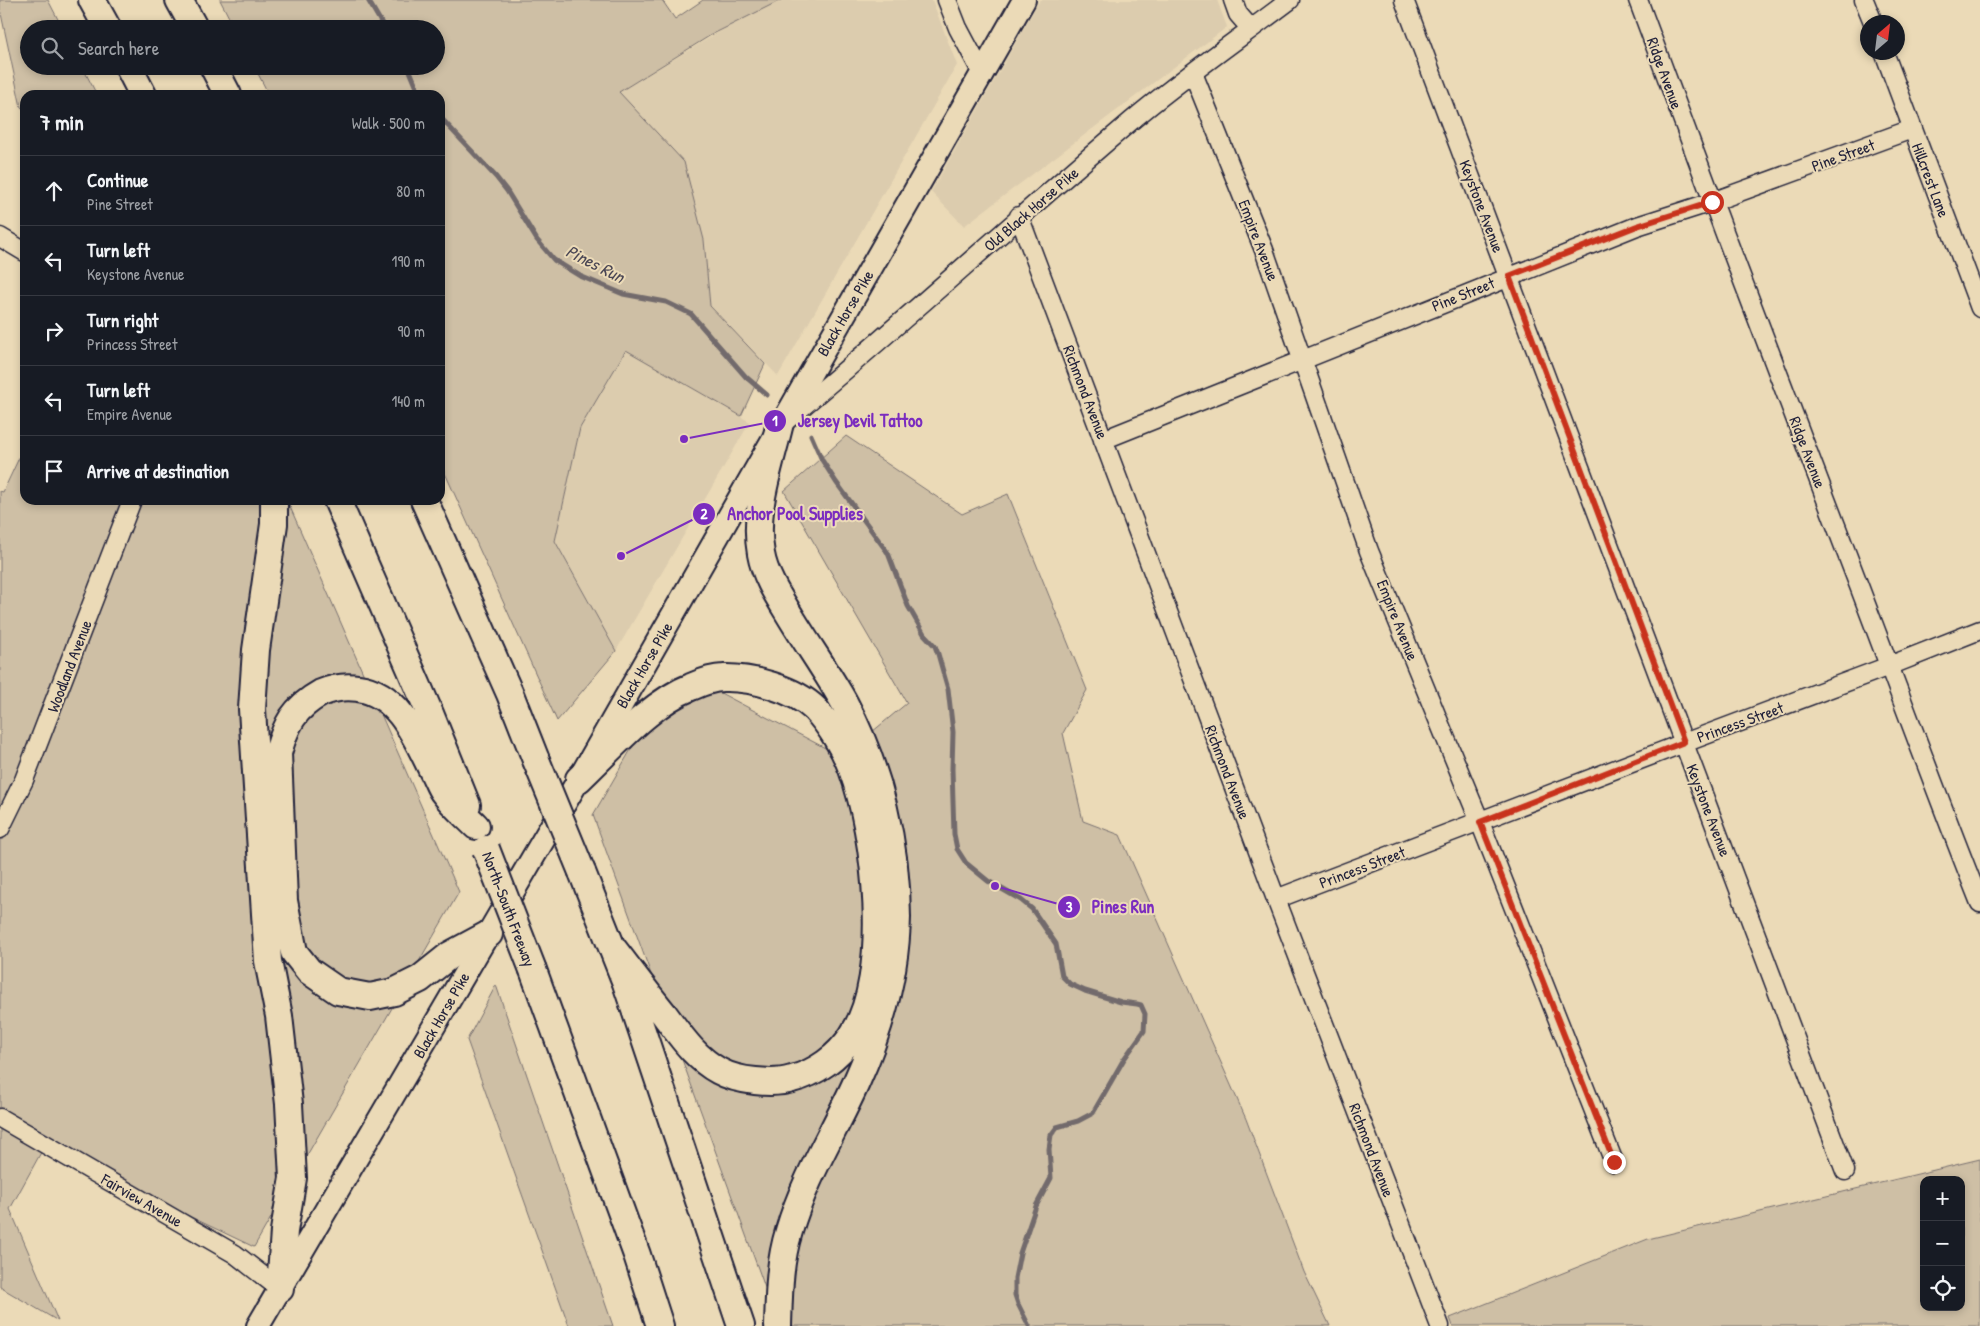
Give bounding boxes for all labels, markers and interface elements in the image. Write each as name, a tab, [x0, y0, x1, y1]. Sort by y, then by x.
north arrow	[1860, 15, 1905, 60]
search box	[20, 20, 445, 75]
icon: search	[38, 34, 66, 62]
street label: Ridge Avenue	[1642, 34, 1688, 113]
text: Search here	[78, 35, 159, 61]
text: 7 min	[40, 108, 84, 137]
text: Walk · 500 m	[352, 112, 425, 134]
street label: Pine Street	[1808, 133, 1878, 177]
street label: Hillcrest Lane	[1907, 140, 1955, 221]
street label: Keystone Avenue	[1454, 157, 1510, 256]
street label: Old Black Horse Pike	[979, 161, 1084, 256]
text: Continue	[87, 167, 148, 193]
icon: ahead	[40, 177, 68, 205]
text: 80 m	[396, 180, 425, 202]
route start	[1701, 191, 1724, 214]
text: Pine Street	[87, 193, 153, 215]
street label: Empire Avenue	[1233, 196, 1285, 284]
text: Turn left	[87, 237, 150, 263]
water label: Pines Run	[562, 238, 630, 290]
icon: left	[40, 247, 68, 275]
text: 190 m	[392, 250, 425, 272]
text: Keystone Avenue	[87, 263, 184, 285]
street label: Black Horse Pike	[812, 265, 879, 360]
street label: Pine Street	[1428, 271, 1498, 317]
text: Turn right	[87, 307, 158, 333]
icon: right	[40, 317, 68, 345]
text: 90 m	[397, 320, 425, 342]
text: Princess Street	[87, 333, 178, 355]
street label: Richmond Avenue	[1058, 342, 1114, 443]
text: Turn left	[87, 377, 150, 403]
icon: left	[40, 387, 68, 415]
text: 140 m	[391, 390, 425, 412]
text: Empire Avenue	[87, 403, 172, 425]
callout: Jersey Devil Tattoo	[762, 404, 932, 437]
text: Jersey Devil Tattoo	[798, 408, 923, 434]
text: 1	[772, 410, 778, 431]
street label: Ridge Avenue	[1784, 413, 1832, 491]
icon: arrive	[40, 457, 68, 485]
text: Arrive at destination	[87, 458, 229, 484]
callout: Anchor Pool Supplies	[692, 498, 873, 531]
text: Anchor Pool Supplies	[727, 501, 863, 527]
text: 2	[700, 503, 708, 524]
street label: Empire Avenue	[1372, 576, 1424, 664]
street label: Woodland Avenue	[41, 616, 97, 715]
street label: Black Horse Pike	[611, 617, 678, 712]
street label: Princess Street	[1694, 696, 1787, 748]
street label: Richmond Avenue	[1200, 722, 1256, 823]
street label: Keystone Avenue	[1681, 761, 1737, 860]
street label: Princess Street	[1316, 840, 1409, 893]
street label: North-South Freeway	[477, 848, 541, 970]
callout: Pines Run	[1057, 890, 1164, 923]
text: Pines Run	[1092, 894, 1154, 919]
text: 3	[1066, 896, 1073, 917]
street label: Black Horse Pike	[408, 967, 475, 1062]
street label: Richmond Avenue	[1344, 1100, 1400, 1201]
route end	[1603, 1151, 1626, 1174]
street label: Fairview Avenue	[97, 1167, 187, 1232]
map controls	[1920, 1176, 1965, 1311]
button: +	[1920, 1176, 1965, 1221]
button: −	[1920, 1221, 1965, 1266]
button: locate	[1920, 1266, 1965, 1311]

